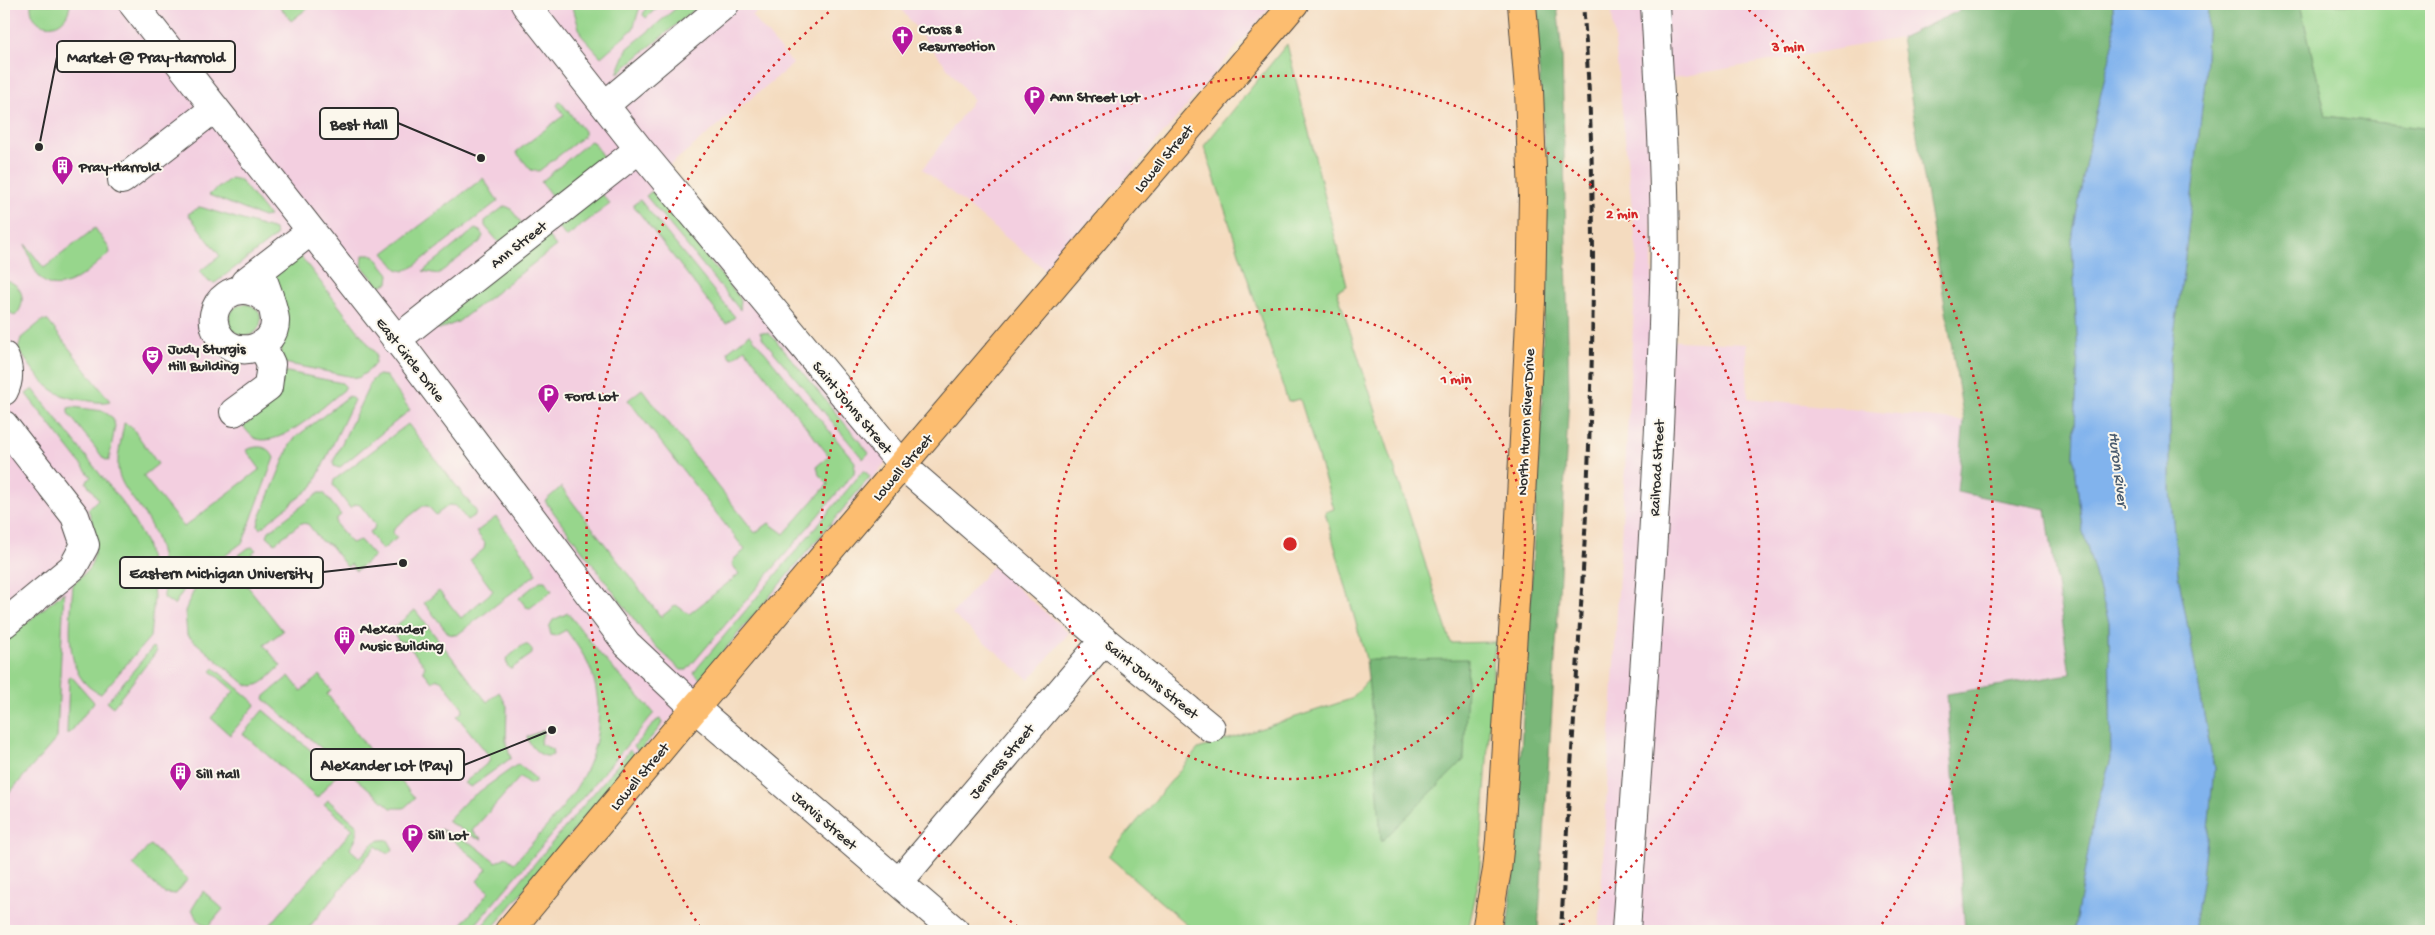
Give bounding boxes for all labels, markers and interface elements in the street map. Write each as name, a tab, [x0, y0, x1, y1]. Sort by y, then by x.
place label: Cross & Resurrection	[918, 21, 996, 56]
church icon: Cross & Resurrection	[891, 25, 915, 56]
text: 3 min	[1771, 39, 1805, 57]
callout: Market @ Pray-Harrold	[57, 41, 235, 72]
text: Market @ Pray-Harrold	[67, 50, 227, 69]
parking icon: Ann Street Lot	[1022, 84, 1046, 115]
place label: Ann Street Lot	[1049, 89, 1141, 107]
callout: Best Hall	[320, 108, 398, 139]
text: Best Hall	[329, 117, 388, 136]
street label: Lowell Street	[1131, 120, 1199, 197]
building icon: Pray-Harrold	[51, 154, 75, 185]
place label: Pray-Harrold	[78, 159, 163, 177]
text: 2 min	[1606, 206, 1639, 224]
street label: Ann Street	[487, 217, 553, 273]
street label: East Circle Drive	[371, 315, 448, 406]
place label: Judy Sturgis Hill Building	[167, 341, 247, 376]
theatre icon: Judy Sturgis Hill Building	[140, 345, 164, 376]
street label: North Huron River Drive	[1514, 348, 1540, 496]
street label: Saint Johns Street	[808, 358, 897, 460]
text: 1 min	[1440, 371, 1472, 389]
parking icon: Ford Lot	[537, 383, 561, 414]
place label: Ford Lot	[564, 388, 619, 406]
street label: Railroad Street	[1646, 418, 1670, 517]
street label: Lowell Street	[870, 430, 939, 505]
water label: Huron River	[2103, 431, 2131, 511]
centre of rings	[1281, 535, 1299, 553]
callout: Eastern Michigan University	[120, 557, 323, 588]
text: Eastern Michigan University	[129, 566, 313, 585]
place label: Alexander Music Building	[359, 621, 444, 656]
building icon: Alexander Music Building	[332, 625, 356, 656]
street label: Saint Johns Street	[1100, 637, 1203, 725]
street label: Jenness Street	[966, 720, 1040, 803]
street label: Lowell Street	[607, 738, 675, 815]
callout: Alexander Lot (Pay)	[311, 749, 464, 780]
text: Alexander Lot (Pay)	[320, 758, 453, 777]
building icon: Sill Hall	[168, 761, 192, 792]
place label: Sill Hall	[196, 766, 241, 784]
street label: Jarvis Street	[787, 788, 861, 856]
parking icon: Sill Lot	[400, 822, 424, 853]
place label: Sill Lot	[428, 827, 470, 845]

